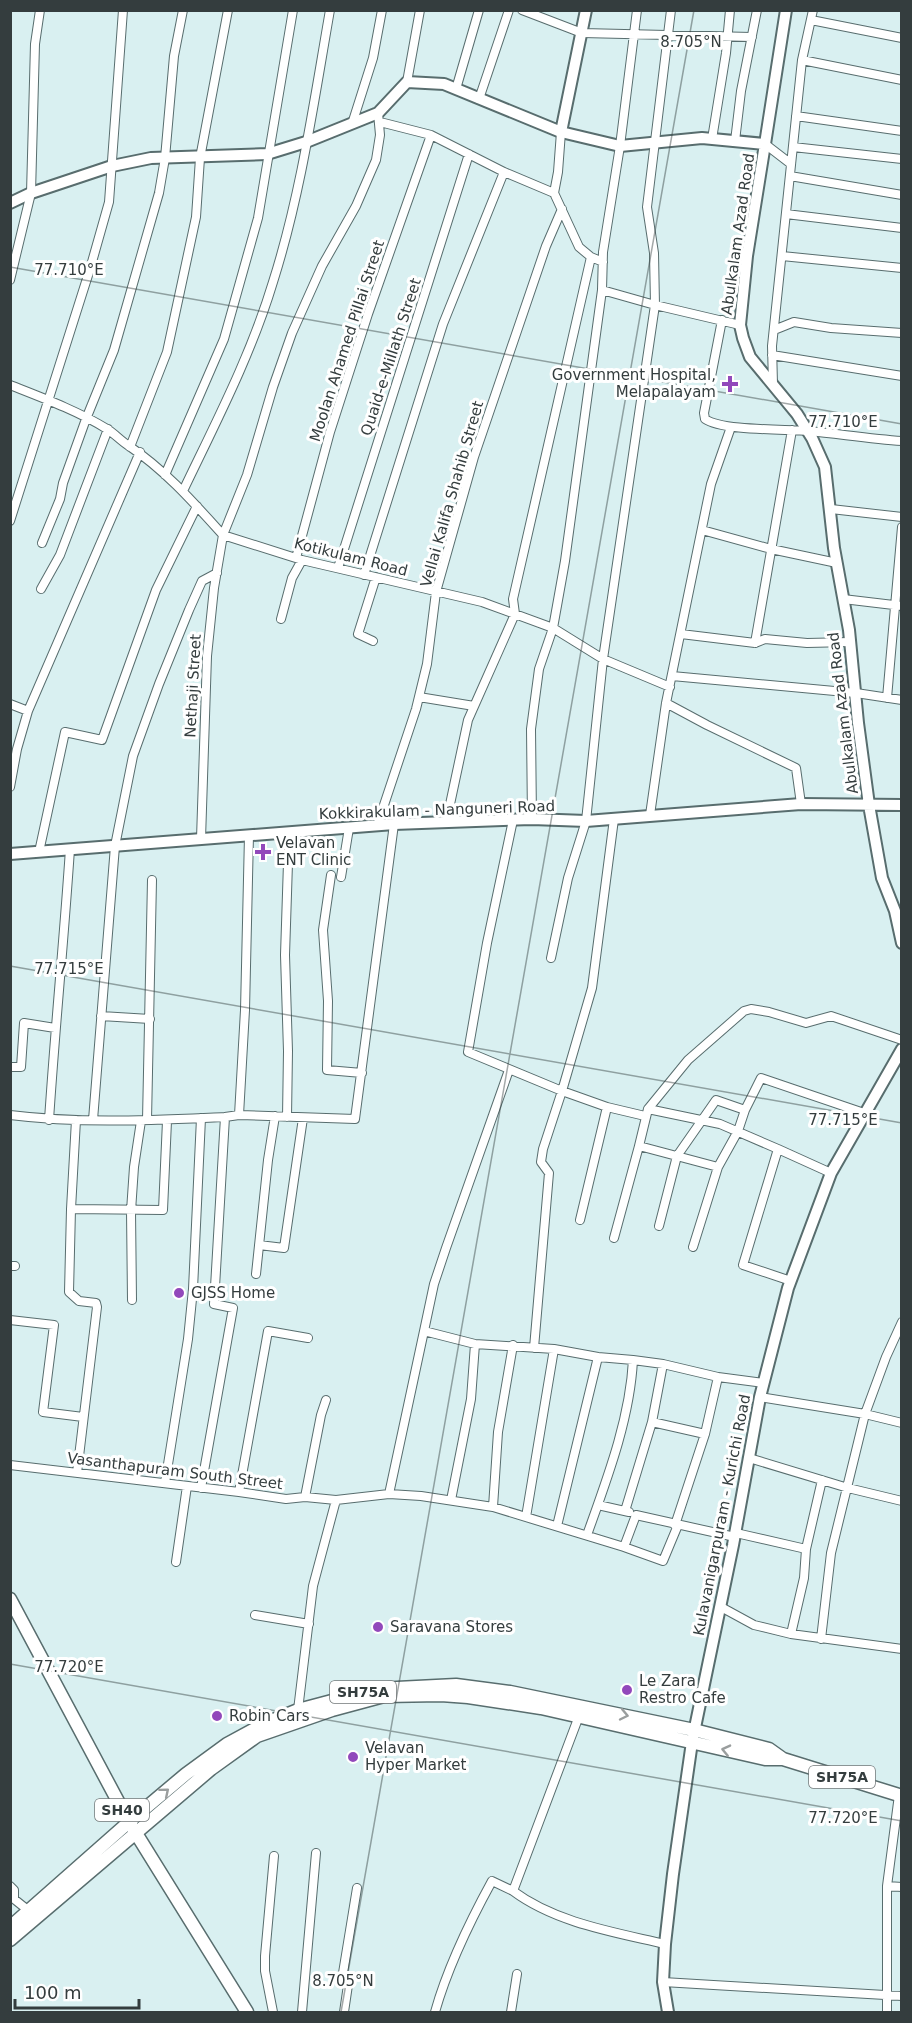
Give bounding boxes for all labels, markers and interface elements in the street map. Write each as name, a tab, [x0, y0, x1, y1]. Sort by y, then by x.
text: 8.705°N	[660, 33, 722, 51]
street label: Abulkalam Azad Road	[718, 152, 758, 316]
street label: Moolan Ahamed Pillai Street	[306, 238, 388, 444]
text: 77.710°E	[34, 261, 104, 279]
street label: Quaid-e-Millath Street	[357, 276, 425, 438]
place label: Government Hospital, Melapalayam	[552, 366, 716, 401]
marker: Government Hospital, Melapalayam	[721, 375, 739, 393]
street label: Vellai Kalifa Shahib Street	[417, 399, 487, 589]
text: 77.710°E	[808, 413, 878, 431]
street label: Kotikulam Road	[292, 534, 410, 580]
street label: Abulkalam Azad Road	[824, 631, 862, 795]
street label: Nethaji Street	[181, 634, 205, 738]
street label: Kokkirakulam - Nanguneri Road	[319, 797, 555, 823]
place label: Velavan ENT Clinic	[276, 834, 351, 869]
marker: Velavan ENT Clinic	[254, 843, 272, 861]
text: 77.715°E	[34, 960, 104, 978]
text: 77.715°E	[808, 1111, 878, 1129]
place label: GJSS Home	[191, 1284, 275, 1302]
marker: GJSS Home	[172, 1286, 186, 1300]
street label: Kulavanigarpuram - Kurichi Road	[690, 1393, 754, 1637]
street label: Vasanthapuram South Street	[66, 1449, 284, 1493]
place label: Saravana Stores	[390, 1618, 513, 1636]
marker: Saravana Stores	[371, 1620, 385, 1634]
text: 77.720°E	[34, 1658, 104, 1676]
place label: Le Zara Restro Cafe	[639, 1672, 726, 1707]
road number: SH75A	[330, 1681, 396, 1703]
marker: Le Zara Restro Cafe	[620, 1683, 634, 1697]
place label: Robin Cars	[229, 1707, 310, 1725]
one-way arrow	[619, 1708, 629, 1721]
marker: Robin Cars	[210, 1709, 224, 1723]
place label: Velavan Hyper Market	[365, 1739, 467, 1774]
one-way arrow	[721, 1744, 731, 1757]
marker: Velavan Hyper Market	[346, 1750, 360, 1764]
road number: SH75A	[809, 1766, 875, 1788]
one-way arrow	[158, 1788, 169, 1799]
road number: SH40	[95, 1799, 149, 1821]
text: 77.720°E	[808, 1809, 878, 1827]
scale bar	[15, 1972, 140, 2010]
text: 8.705°N	[312, 1972, 374, 1990]
text: 100 m	[24, 1982, 82, 2003]

